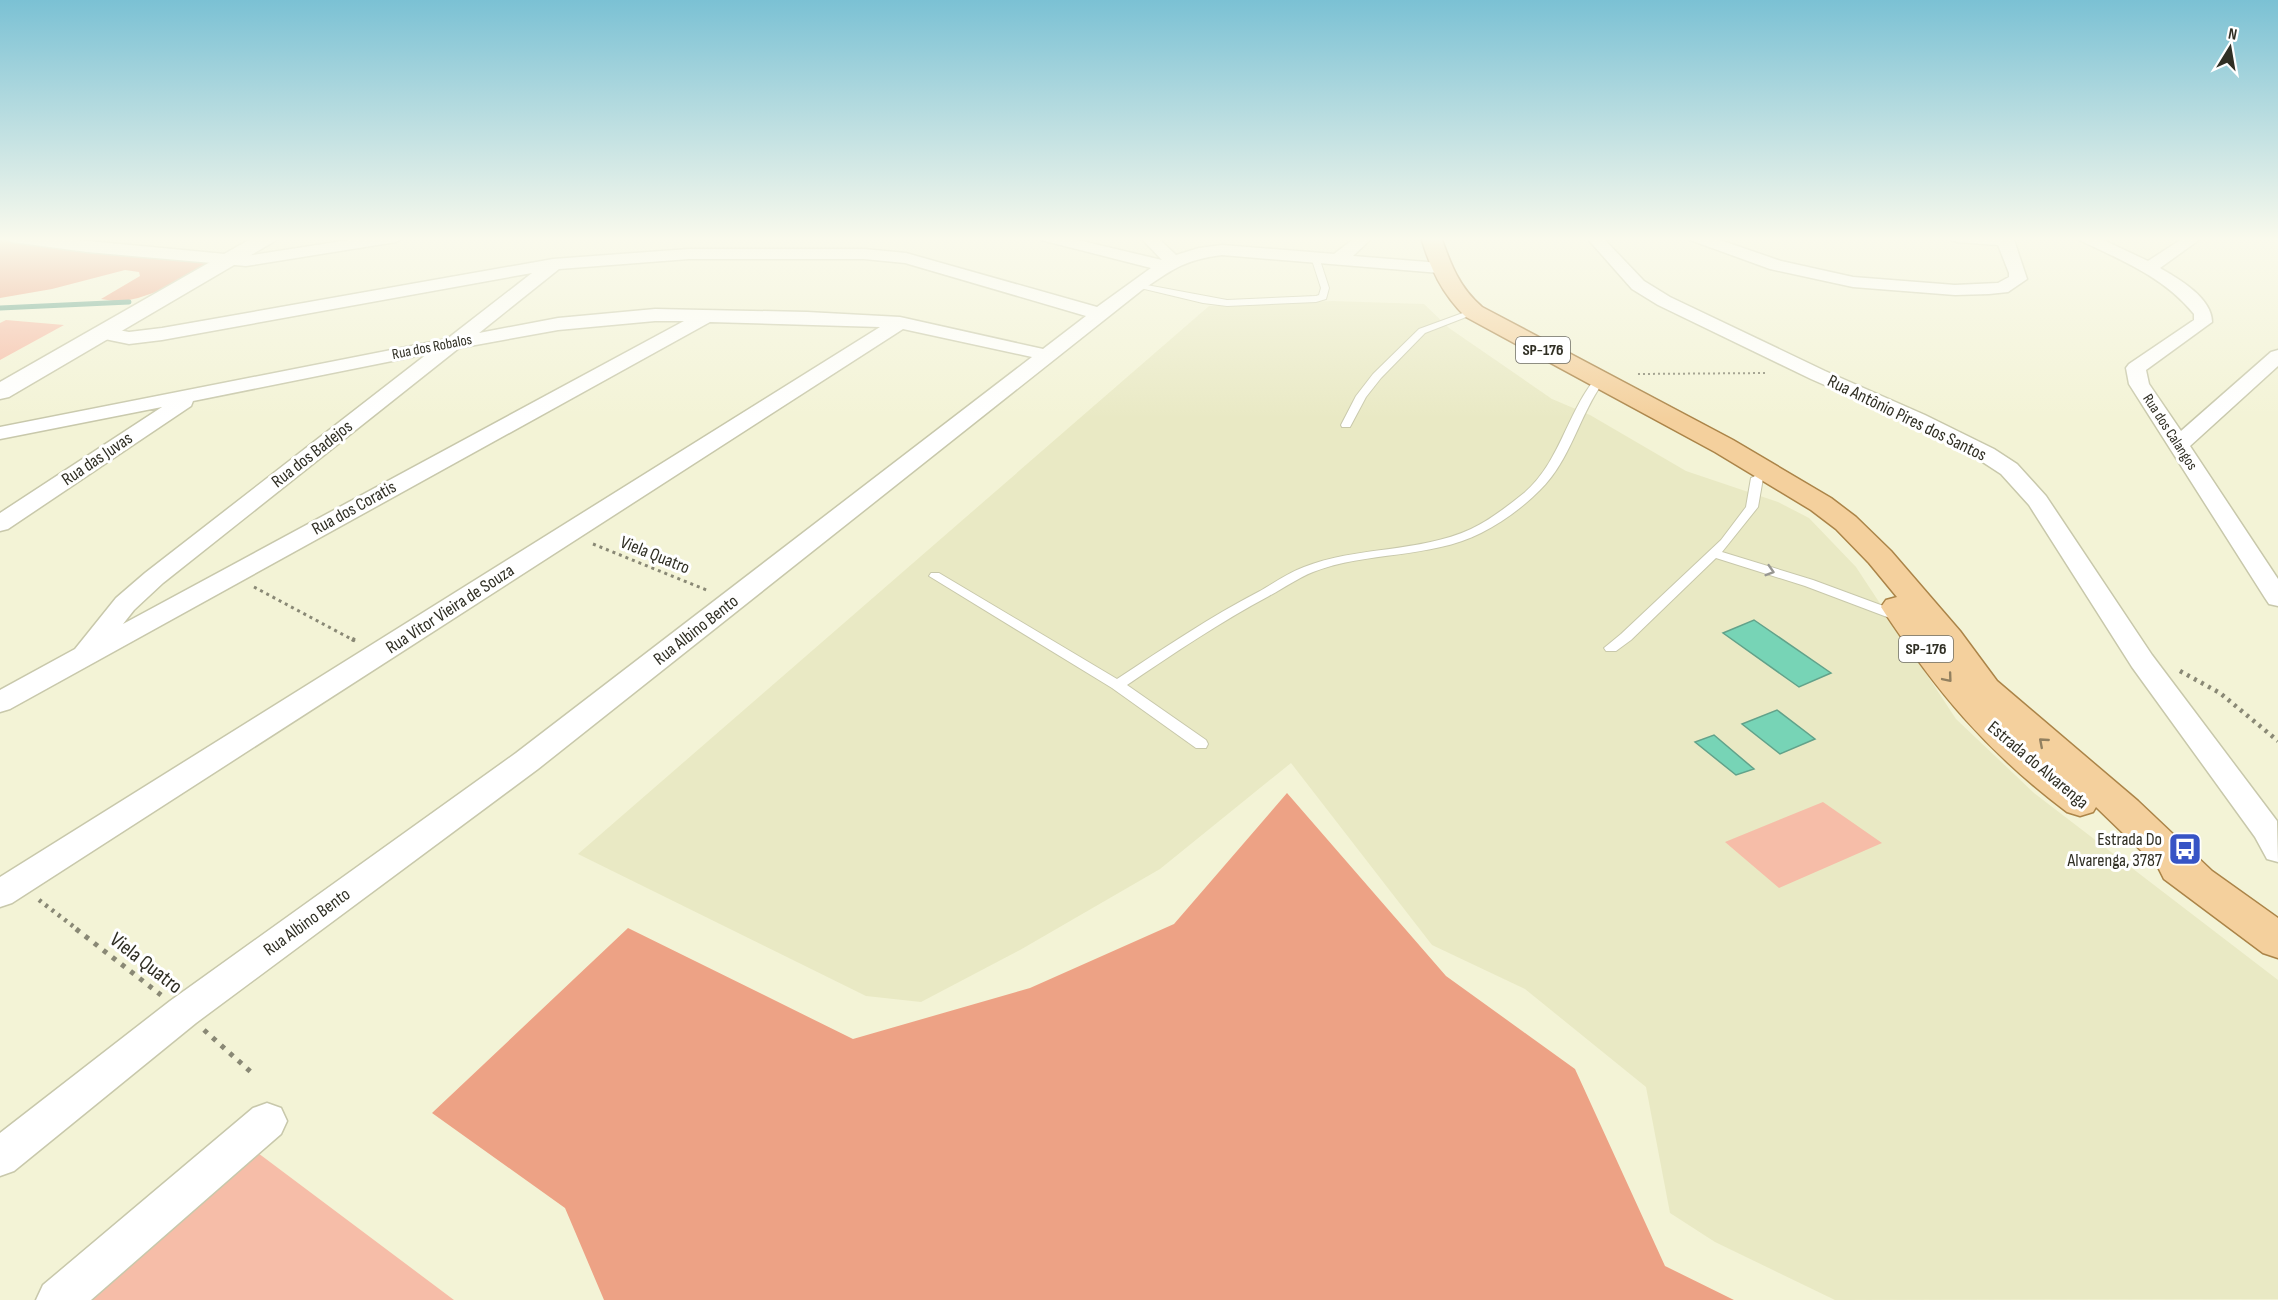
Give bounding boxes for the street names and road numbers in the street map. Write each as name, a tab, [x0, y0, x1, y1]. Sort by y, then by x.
street label: Rua dos Robalos	[390, 330, 474, 364]
road number: SP-176	[1516, 337, 1570, 363]
street label: Rua Antônio Pires dos Santos	[1824, 370, 1990, 466]
street label: Rua dos Calangos	[2138, 390, 2202, 474]
street label: Rua dos Badejos	[267, 416, 357, 492]
street label: Rua das Juvas	[58, 428, 136, 490]
street label: Rua dos Coratis	[308, 476, 400, 540]
street label: Viela Quatro	[617, 532, 693, 578]
street label: Rua Vitor Vieira de Souza	[382, 560, 518, 658]
street label: Rua Albino Bento	[649, 590, 743, 670]
road number: SP-176	[1899, 636, 1953, 662]
street label: Estrada do Alvarenga	[1983, 717, 2093, 813]
street label: Rua Albino Bento	[260, 884, 354, 960]
street label: Viela Quatro	[105, 927, 187, 999]

